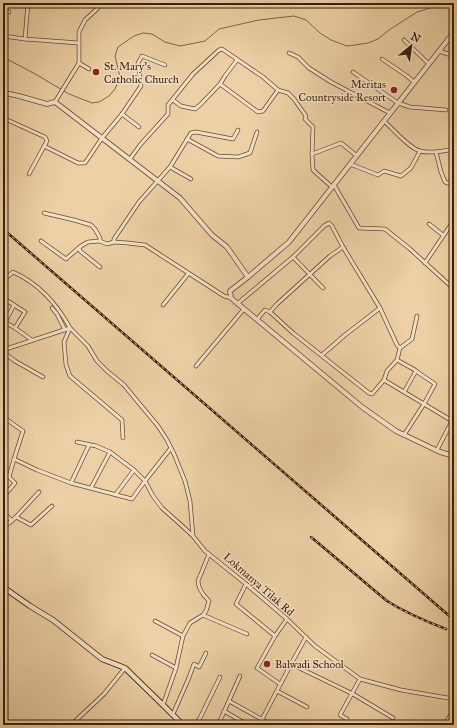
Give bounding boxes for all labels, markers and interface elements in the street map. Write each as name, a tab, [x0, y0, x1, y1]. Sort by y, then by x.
north arrow	[391, 26, 431, 66]
text: N	[408, 30, 423, 46]
place label: St. Mary's Catholic Church	[104, 60, 179, 86]
marker: St. Mary's Catholic Church	[91, 67, 101, 77]
place label: Meritas Countryside Resort	[299, 78, 386, 104]
marker: Meritas Countryside Resort	[389, 85, 399, 95]
street label: Lokmanya Tilak Rd	[221, 550, 297, 619]
place label: Balwadi School	[275, 658, 344, 671]
marker: Balwadi School	[262, 659, 272, 669]

